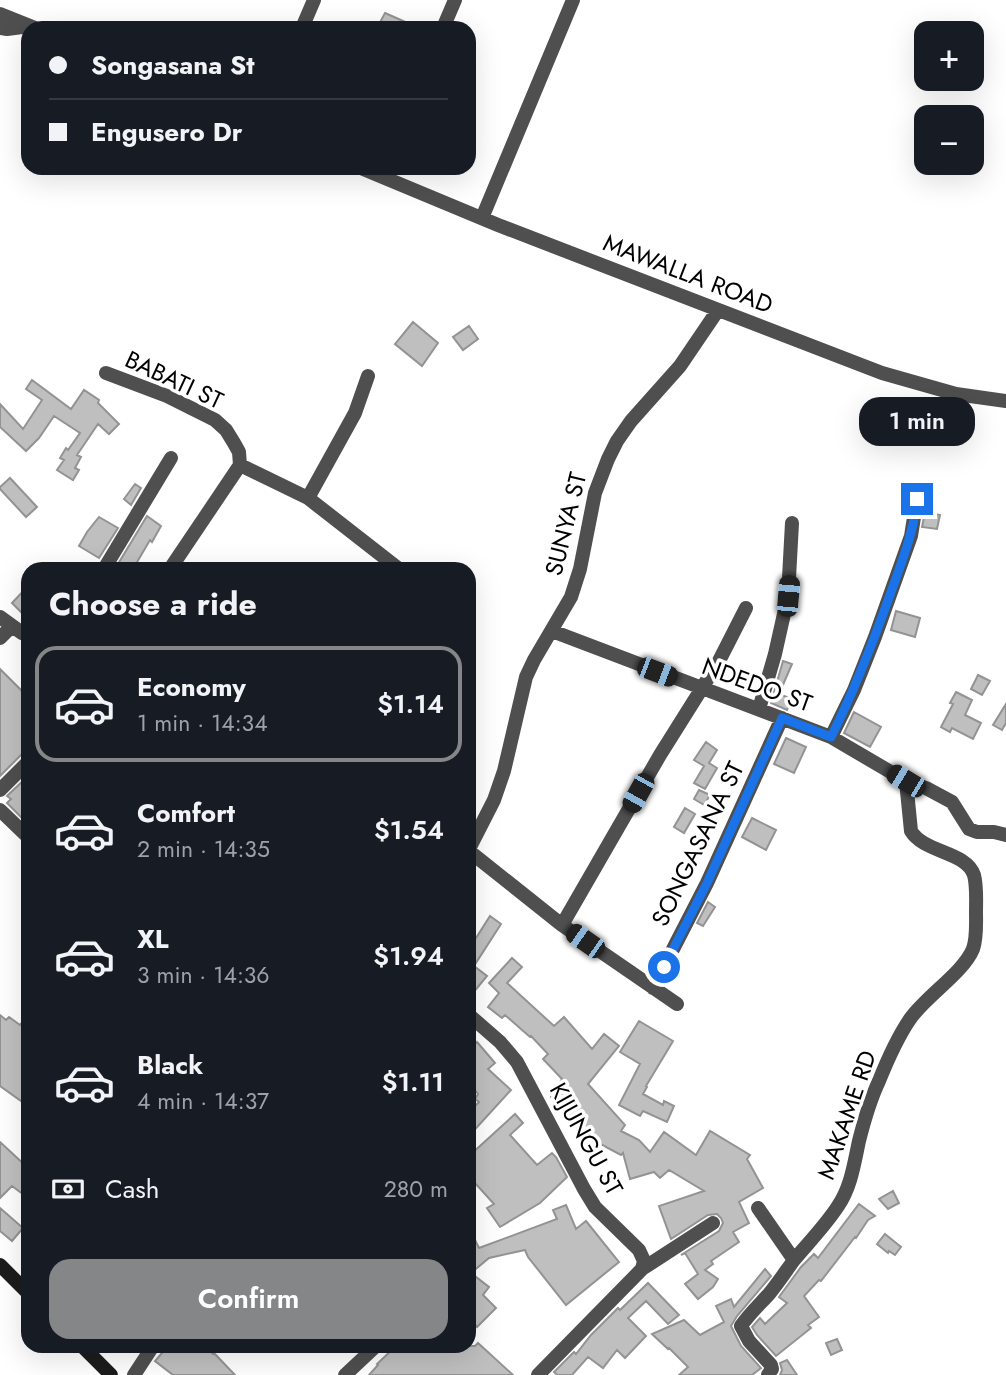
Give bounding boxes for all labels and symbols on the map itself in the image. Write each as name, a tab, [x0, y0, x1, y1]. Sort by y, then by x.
street label: MAWALLA ROAD	[598, 225, 778, 322]
street label: BABATI ST	[119, 342, 229, 418]
callout: 1 min	[859, 398, 975, 447]
street label: SUNYA ST	[536, 469, 595, 579]
route end	[901, 483, 933, 515]
car	[776, 574, 801, 618]
street label: NDEDO ST	[697, 648, 817, 721]
car	[634, 655, 681, 689]
street label: SONGASANA ST	[643, 755, 753, 932]
car	[883, 761, 930, 801]
car	[619, 770, 658, 816]
car	[562, 920, 609, 962]
route start	[648, 951, 680, 983]
street label: MAKAME RD	[808, 1046, 885, 1184]
street label: KIJUNGU ST	[541, 1076, 632, 1201]

